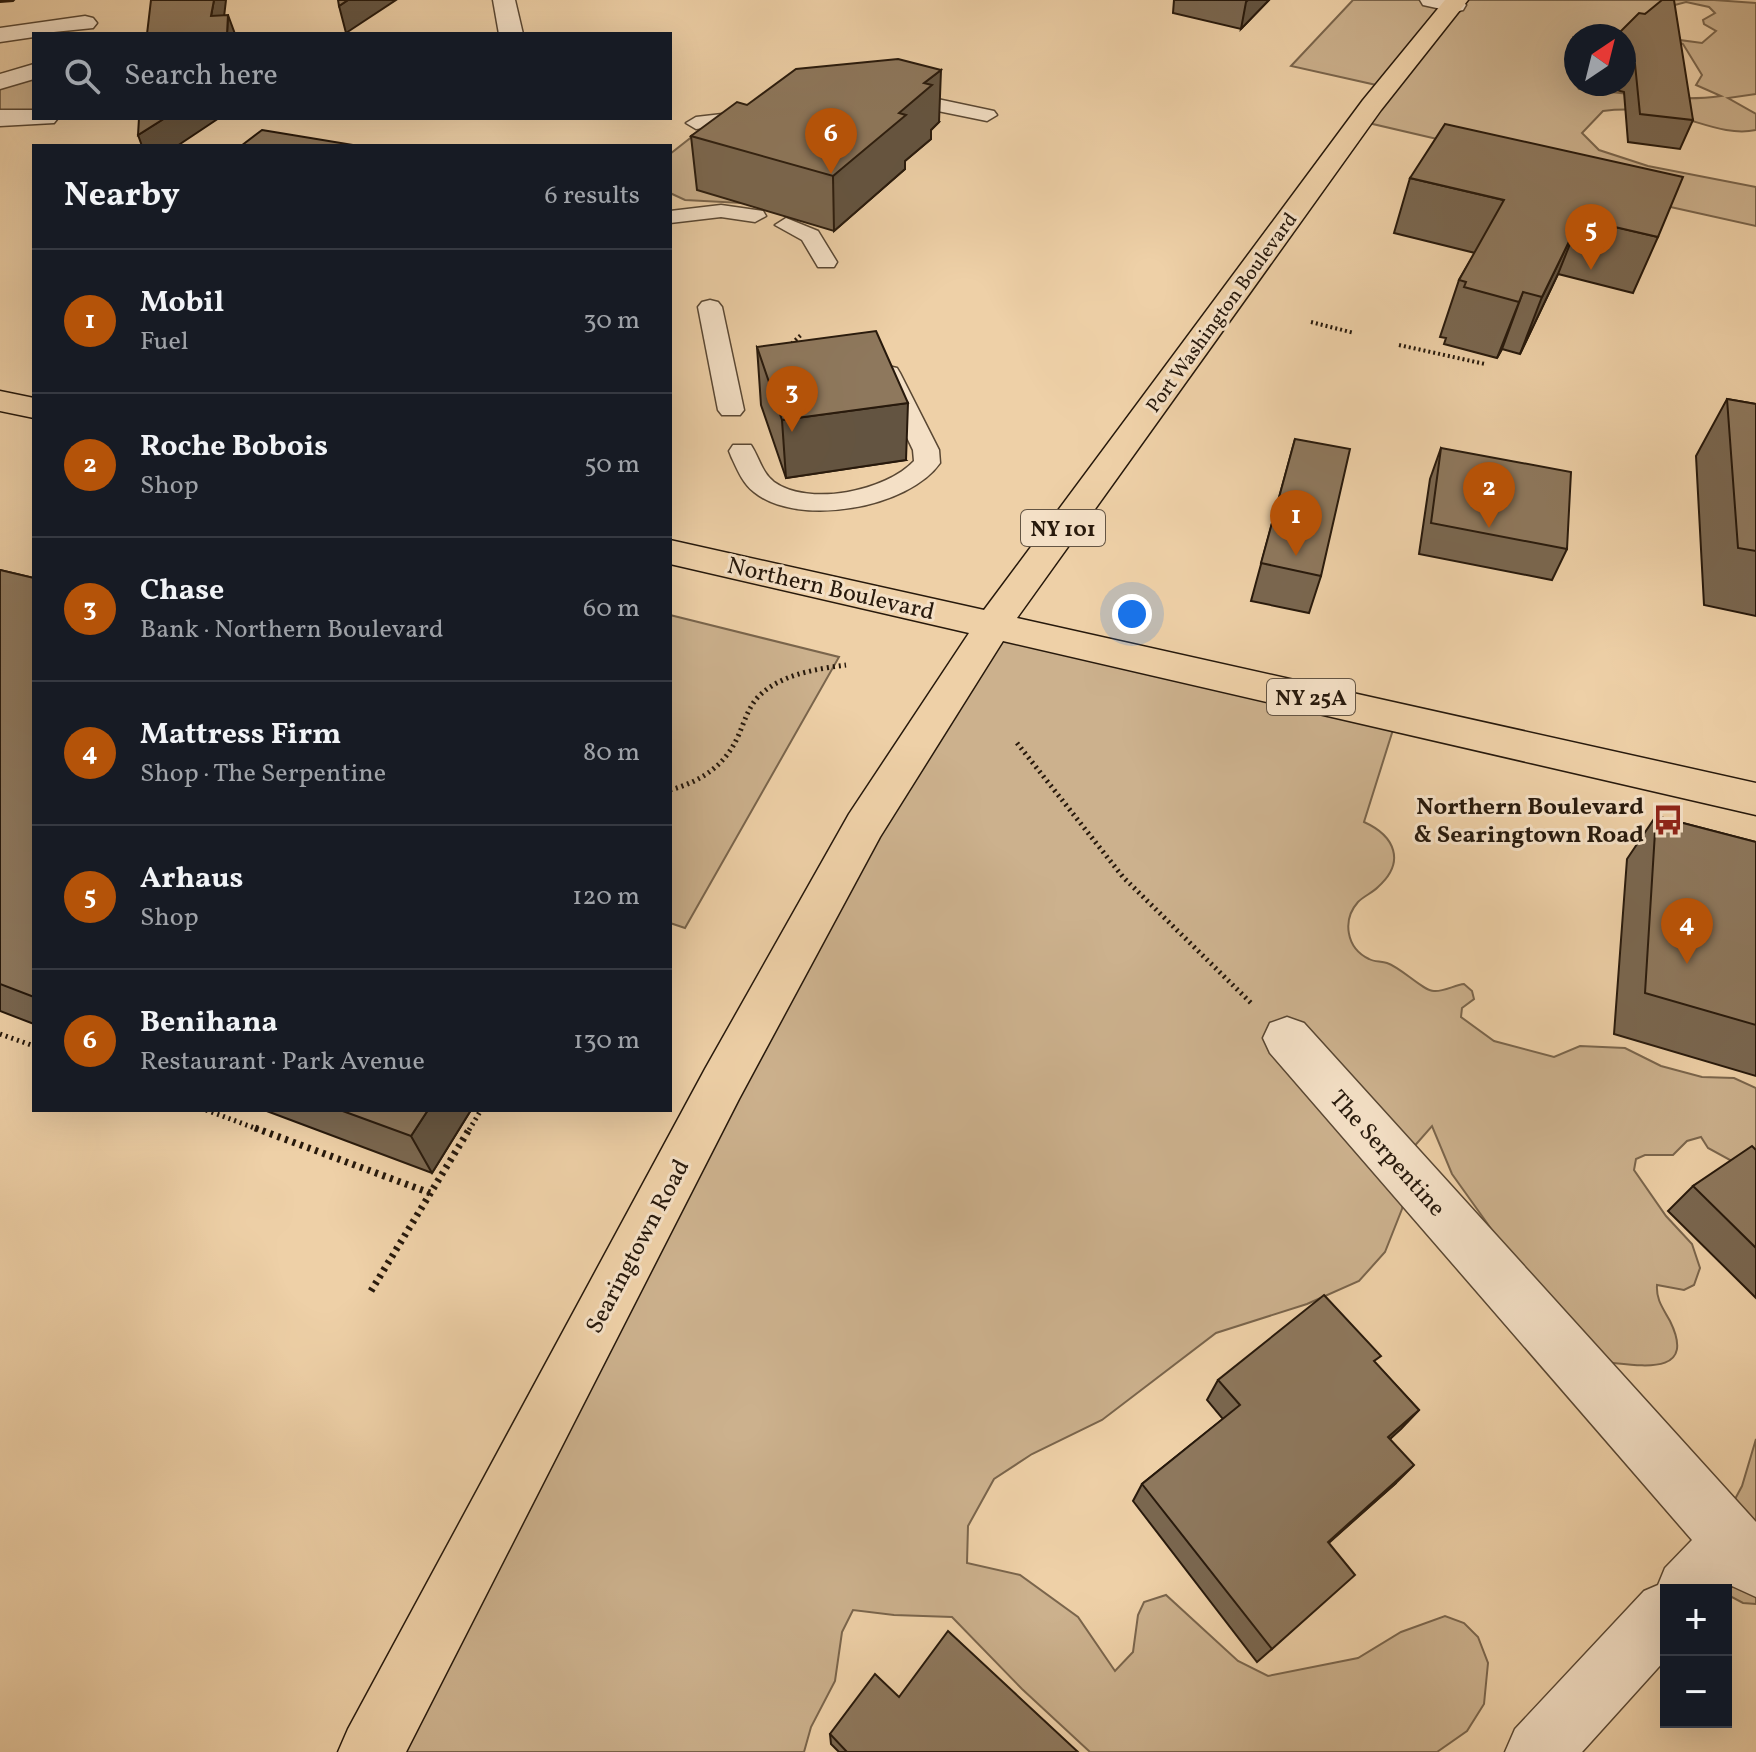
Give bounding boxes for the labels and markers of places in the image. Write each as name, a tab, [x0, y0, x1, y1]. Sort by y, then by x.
pin: 6	[805, 108, 857, 174]
pin: 5	[1565, 204, 1617, 270]
pin: 3	[766, 366, 818, 432]
pin: 2	[1463, 462, 1515, 528]
pin: 1	[1270, 490, 1322, 556]
place label: Northern Boulevard & Searingtown Road	[1413, 791, 1644, 853]
bus stop icon: Northern Boulevard & Searingtown Road	[1651, 803, 1685, 837]
pin: 4	[1661, 898, 1713, 964]

